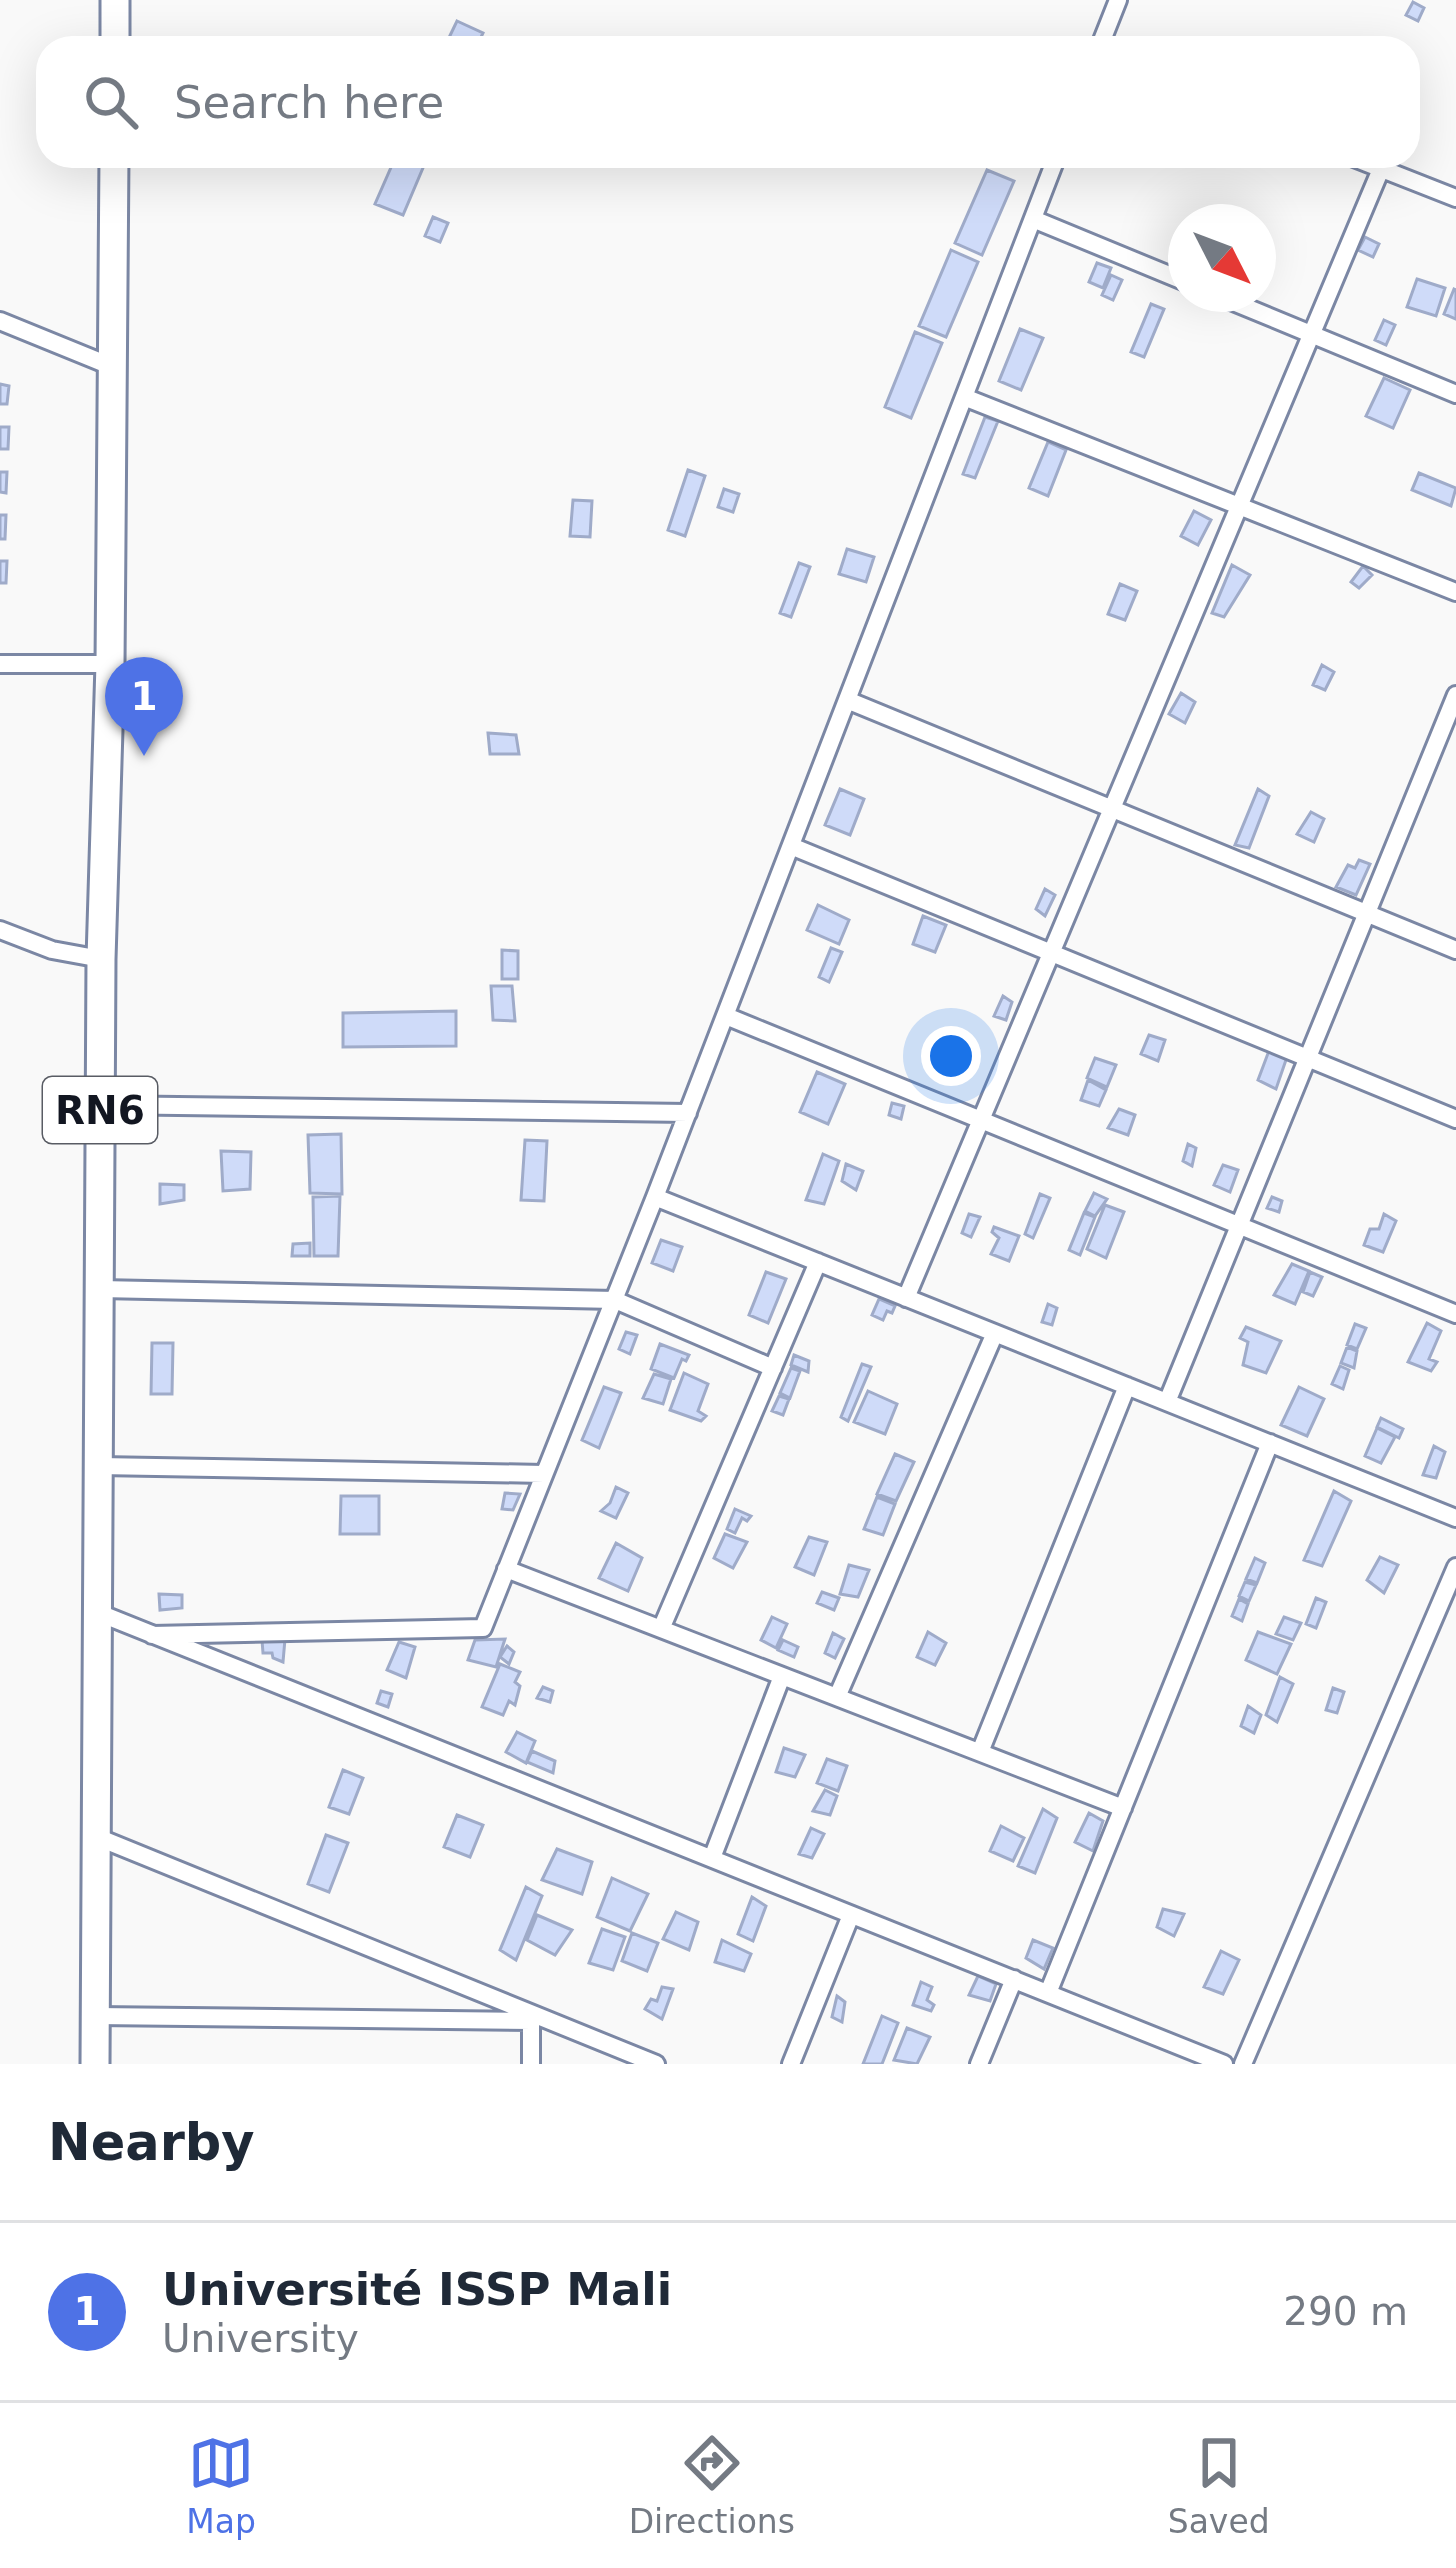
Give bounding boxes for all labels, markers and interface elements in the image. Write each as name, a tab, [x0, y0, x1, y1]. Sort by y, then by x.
search box	[36, 36, 1420, 168]
icon: search	[78, 69, 144, 135]
text: Search here	[174, 76, 444, 129]
north arrow	[1168, 204, 1276, 312]
pin: 1	[105, 657, 183, 756]
your location	[921, 1026, 981, 1086]
road number: RN6	[43, 1077, 157, 1143]
text: Nearby	[48, 2113, 255, 2172]
text: Université ISSP Mali	[162, 2263, 672, 2316]
text: 1	[73, 2289, 101, 2334]
text: 290 m	[1283, 2289, 1408, 2334]
text: University	[162, 2316, 359, 2361]
tab: Map	[186, 2430, 256, 2541]
tab: Directions	[629, 2430, 795, 2541]
tab: Saved	[1168, 2430, 1270, 2541]

